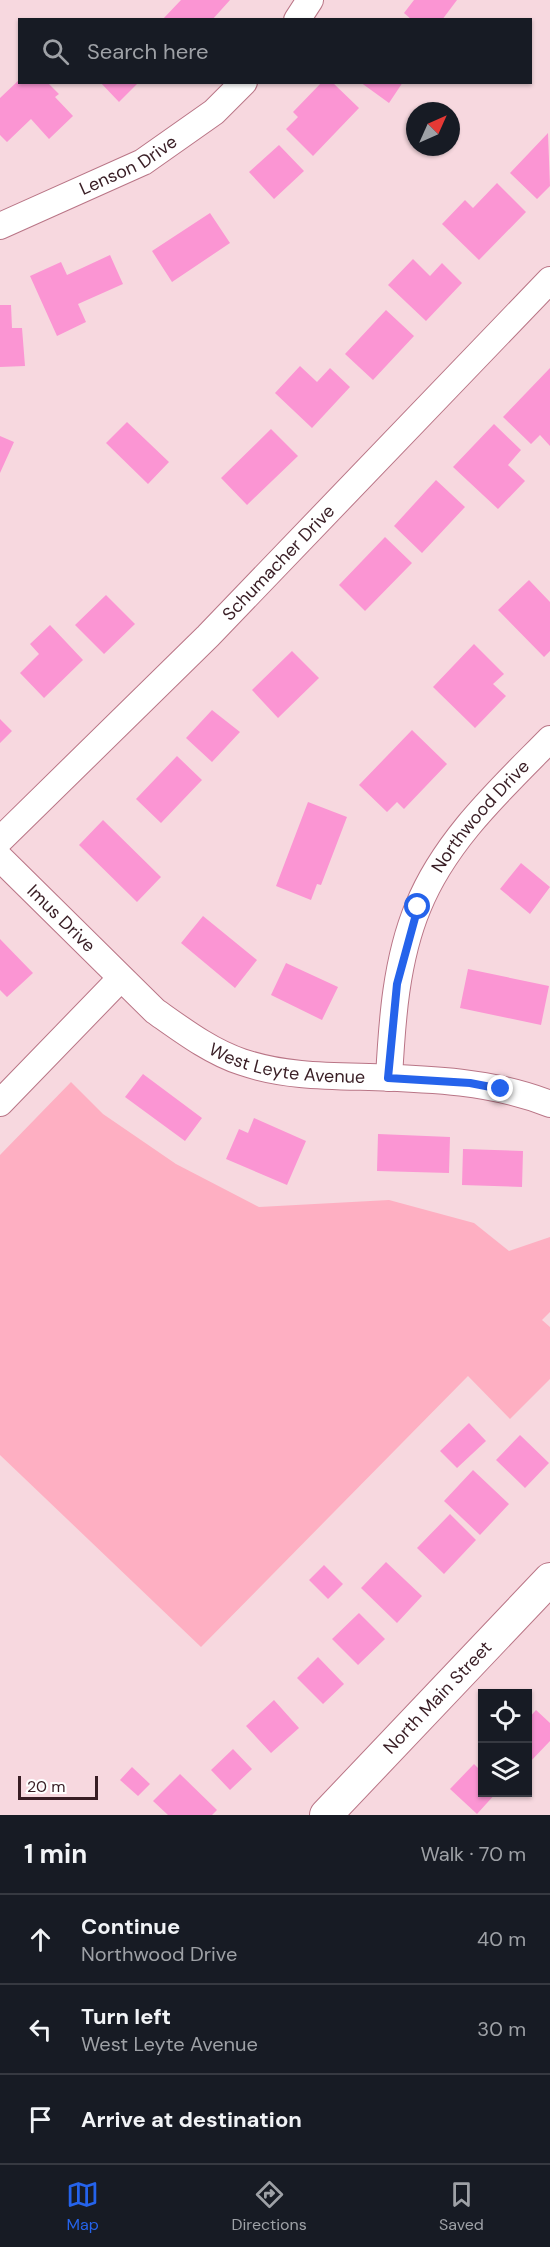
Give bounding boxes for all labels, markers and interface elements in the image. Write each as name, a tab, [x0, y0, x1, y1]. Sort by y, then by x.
search box	[18, 18, 532, 84]
icon: search	[39, 35, 72, 68]
text: Search here	[87, 37, 208, 66]
north arrow	[406, 102, 460, 156]
street label: Lenson Drive	[76, 130, 182, 201]
street label: Schumacher Drive	[217, 499, 340, 626]
street label: Northwood Drive	[426, 755, 535, 877]
street label: Imus Drive	[22, 879, 101, 958]
route start	[404, 893, 430, 919]
street label: West Leyte Avenue	[205, 1037, 365, 1089]
route end	[487, 1075, 513, 1101]
street label: North Main Street	[378, 1636, 497, 1759]
map controls	[478, 1689, 532, 1797]
button: locate	[478, 1689, 532, 1743]
button: layers	[478, 1743, 532, 1797]
scale bar	[18, 1773, 98, 1800]
text: 20 m	[27, 1776, 66, 1797]
text: 1 min	[24, 1837, 87, 1871]
text: Walk · 70 m	[420, 1841, 526, 1867]
text: Continue	[81, 1912, 180, 1941]
icon: ahead	[24, 1923, 57, 1956]
text: 40 m	[477, 1926, 526, 1952]
text: Northwood Drive	[81, 1941, 237, 1967]
text: Turn left	[81, 2002, 171, 2031]
icon: left	[24, 2013, 57, 2046]
text: 30 m	[477, 2016, 526, 2042]
text: West Leyte Avenue	[81, 2031, 258, 2057]
icon: arrive	[24, 2103, 57, 2136]
text: Arrive at destination	[81, 2105, 302, 2134]
tab: Map	[66, 2178, 99, 2235]
tab: Directions	[231, 2178, 307, 2235]
tab: Saved	[439, 2178, 484, 2235]

